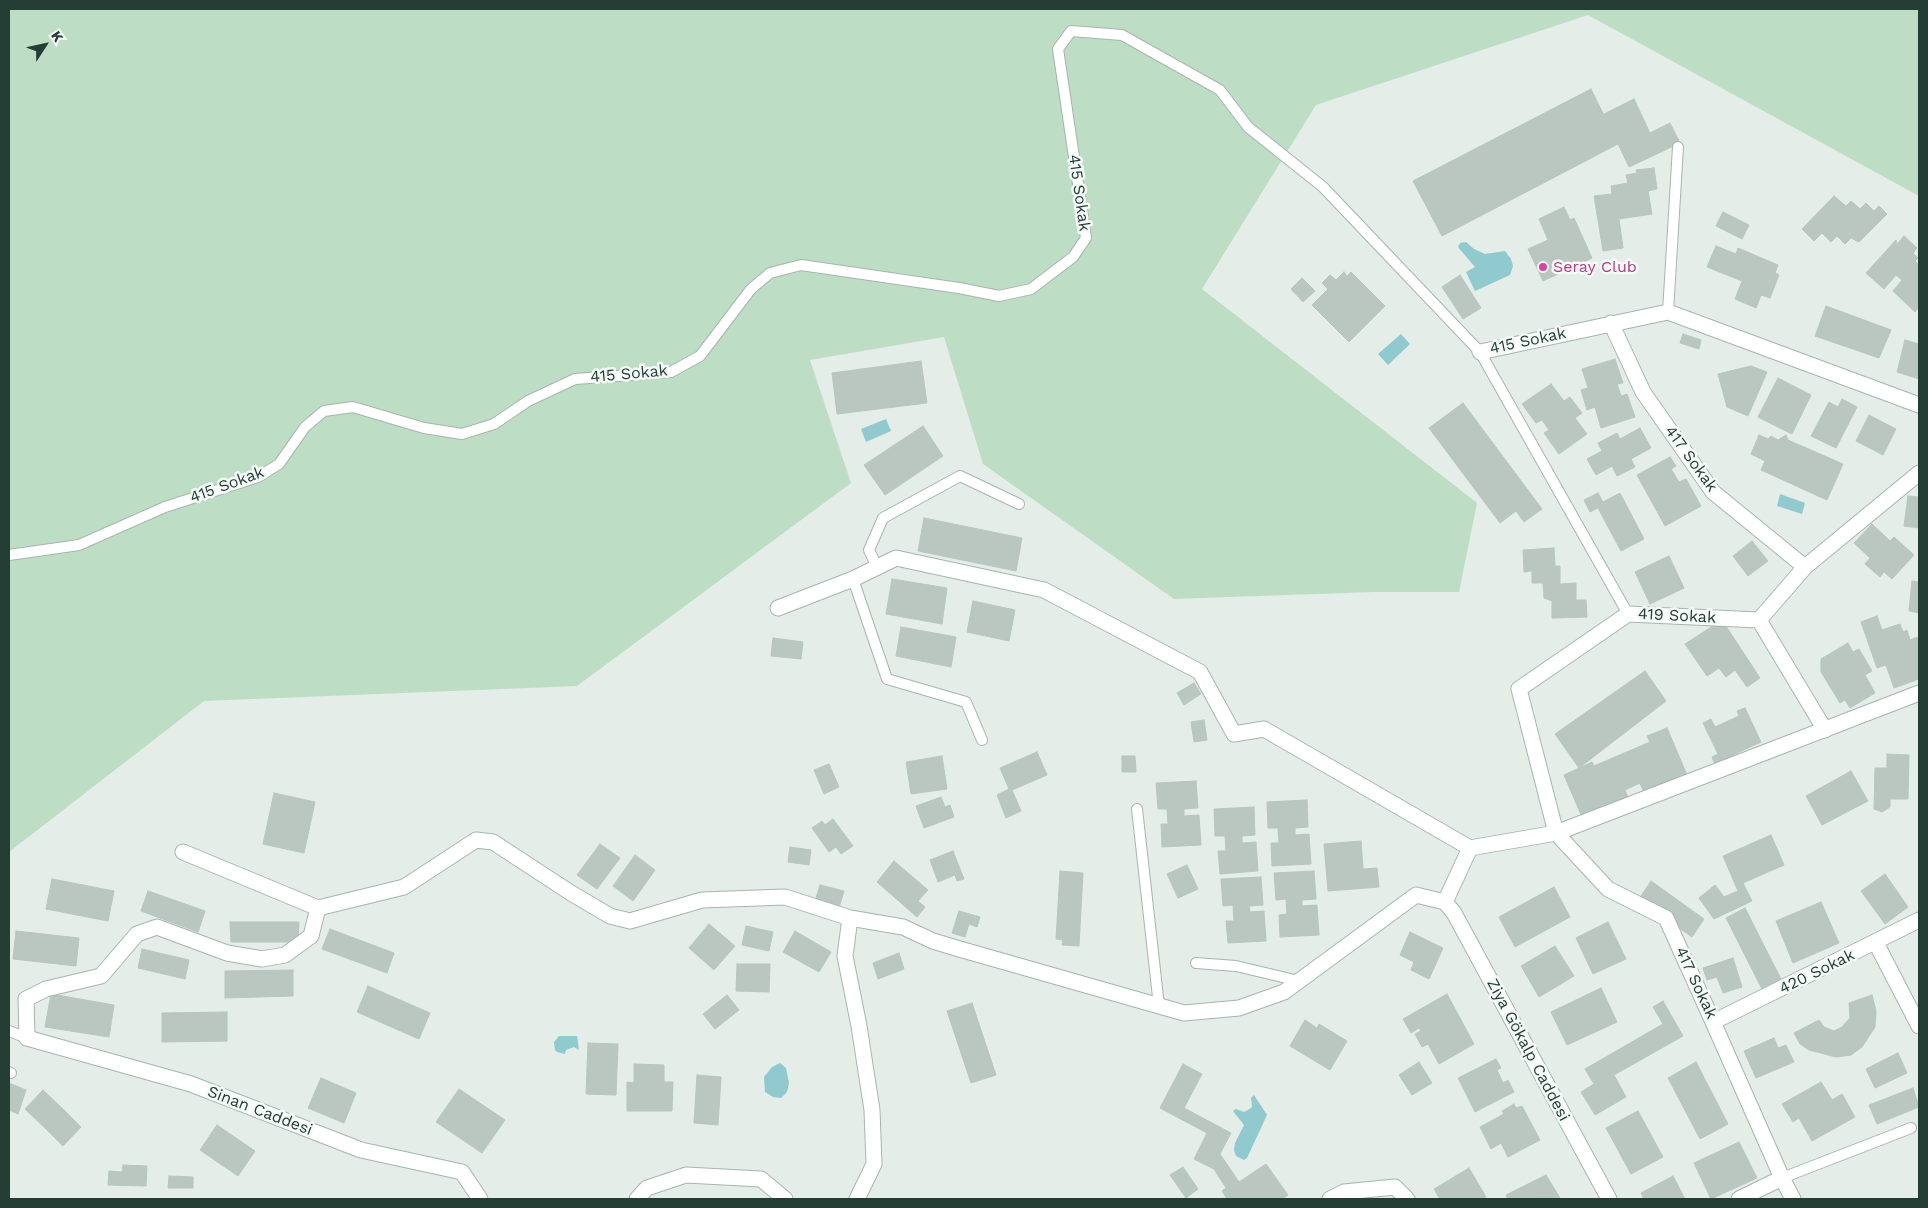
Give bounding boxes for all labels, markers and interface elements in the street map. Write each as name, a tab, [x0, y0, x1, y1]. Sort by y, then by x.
north arrow	[20, 20, 70, 70]
text: K	[48, 28, 67, 45]
street label: 415 Sokak	[1064, 153, 1094, 233]
place label: Seray Club	[1553, 257, 1637, 277]
marker: Seray Club	[1537, 261, 1549, 273]
street label: 415 Sokak	[1488, 324, 1568, 358]
street label: 415 Sokak	[590, 361, 668, 387]
street label: 417 Sokak	[1661, 422, 1721, 496]
street label: 415 Sokak	[187, 463, 267, 507]
street label: 419 Sokak	[1638, 604, 1716, 628]
street label: 417 Sokak	[1671, 944, 1721, 1022]
street label: 420 Sokak	[1776, 946, 1858, 998]
street label: Ziya Gökalp Caddesi	[1482, 976, 1574, 1124]
street label: Sinan Caddesi	[205, 1082, 315, 1140]

